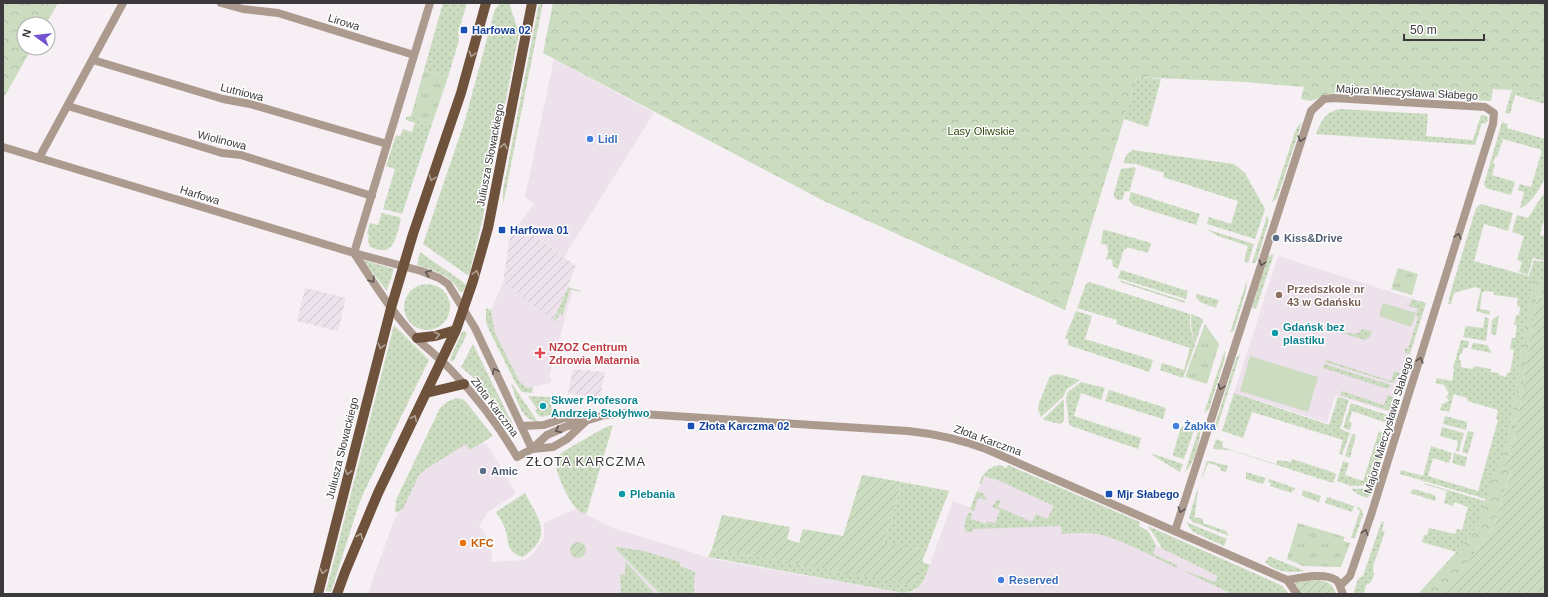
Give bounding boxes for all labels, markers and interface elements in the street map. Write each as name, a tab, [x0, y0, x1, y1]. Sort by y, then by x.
street label: Lirowa	[327, 12, 362, 33]
north arrow	[16, 16, 56, 56]
scale bar	[1404, 16, 1484, 42]
text: 50 m	[1410, 23, 1437, 37]
place label: Harfowa 02	[472, 24, 531, 36]
marker: Harfowa 02	[459, 25, 469, 35]
text: N	[20, 28, 33, 39]
one-way arrow	[468, 50, 477, 57]
street label: Lutniowa	[219, 81, 266, 103]
street label: Majora Mieczysława Słabego	[1336, 82, 1478, 102]
street label: Juliusza Słowackiego	[474, 103, 506, 207]
park label: Lasy Oliwskie	[947, 125, 1015, 137]
street label: Wiolinowa	[196, 128, 249, 152]
place label: Lidl	[598, 133, 618, 145]
marker: Lidl	[585, 134, 595, 144]
one-way arrow	[1297, 136, 1306, 143]
one-way arrow	[499, 143, 508, 149]
one-way arrow	[428, 174, 437, 181]
street label: Harfowa	[179, 183, 222, 207]
place label: Harfowa 01	[510, 224, 569, 236]
marker: Harfowa 01	[497, 225, 507, 235]
place label: Kiss&Drive	[1284, 232, 1343, 244]
marker: Kiss&Drive	[1271, 233, 1281, 243]
one-way arrow	[1453, 233, 1462, 240]
one-way arrow	[1258, 259, 1266, 266]
one-way arrow	[425, 270, 432, 278]
one-way arrow	[471, 270, 480, 277]
one-way arrow	[367, 276, 374, 283]
place label: Przedszkole nr 43 w Gdańsku	[1287, 283, 1365, 308]
marker: Przedszkole nr 43 w Gdańsku	[1274, 290, 1284, 300]
place label: Gdańsk bez plastiku	[1283, 321, 1345, 346]
marker: Gdańsk bez plastiku	[1270, 328, 1280, 338]
one-way arrow	[433, 331, 440, 340]
place label: NZOZ Centrum Zdrowia Matarnia	[549, 341, 640, 366]
one-way arrow	[377, 342, 386, 349]
marker: NZOZ Centrum Zdrowia Matarnia	[534, 347, 546, 359]
street label: Majora Mieczysława Słabego	[1361, 355, 1415, 495]
one-way arrow	[1415, 357, 1423, 364]
one-way arrow	[492, 368, 500, 375]
street label: Złota Karczma	[469, 375, 522, 440]
one-way arrow	[1218, 383, 1226, 390]
place label: Skwer Profesora Andrzeja Stołyhwo	[551, 394, 650, 419]
street label: Juliusza Słowackiego	[324, 396, 360, 500]
marker: Skwer Profesora Andrzeja Stołyhwo	[538, 401, 548, 411]
one-way arrow	[409, 415, 417, 422]
place label: Złota Karczma 02	[699, 420, 789, 432]
place label: Żabka	[1184, 420, 1217, 432]
marker: Złota Karczma 02	[686, 421, 696, 431]
marker: Żabka	[1171, 421, 1181, 431]
street label: Złota Karczma	[953, 422, 1024, 458]
one-way arrow	[554, 426, 561, 434]
district label: ZŁOTA KARCZMA	[526, 454, 646, 469]
place label: Amic	[491, 465, 518, 477]
marker: Amic	[478, 466, 488, 476]
one-way arrow	[345, 468, 353, 475]
place label: Plebania	[630, 488, 676, 500]
place label: Mjr Słabego	[1117, 488, 1180, 500]
marker: Plebania	[617, 489, 627, 499]
marker: Mjr Słabego	[1104, 489, 1114, 499]
one-way arrow	[1177, 507, 1186, 514]
one-way arrow	[1361, 529, 1369, 536]
one-way arrow	[355, 532, 363, 539]
place label: KFC	[471, 537, 494, 549]
marker: KFC	[458, 538, 468, 548]
one-way arrow	[320, 568, 328, 575]
place label: Reserved	[1009, 574, 1059, 586]
marker: Reserved	[996, 575, 1006, 585]

